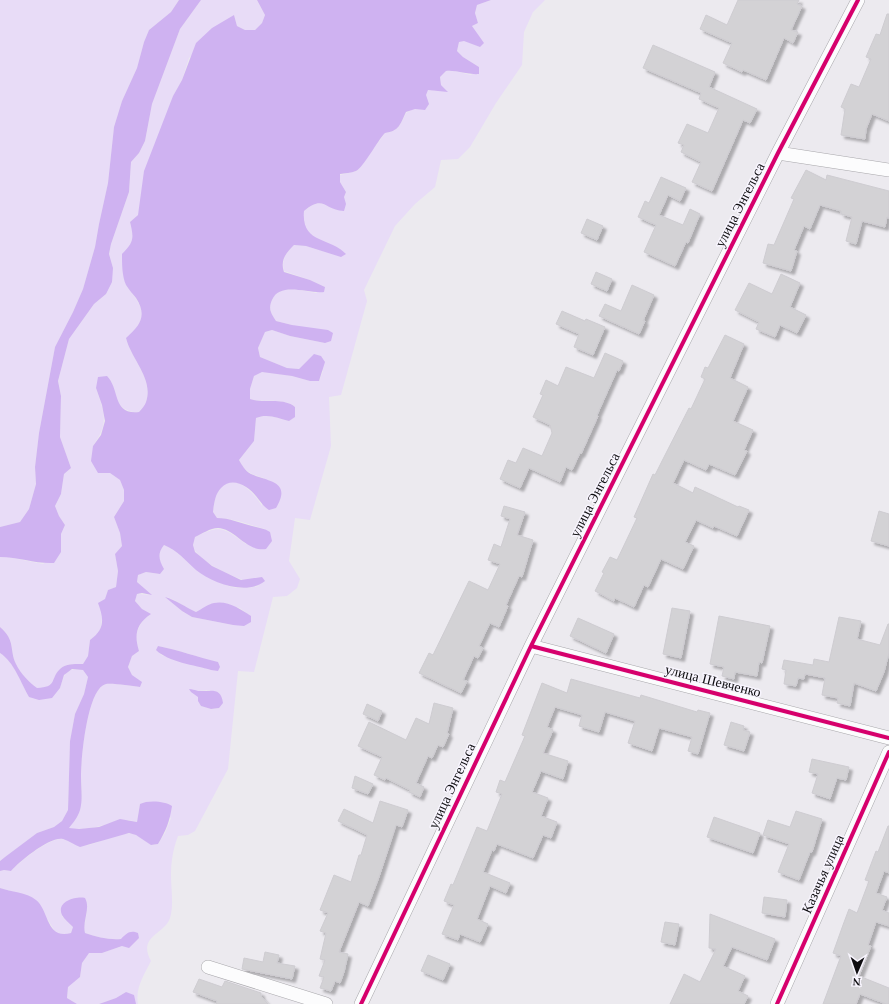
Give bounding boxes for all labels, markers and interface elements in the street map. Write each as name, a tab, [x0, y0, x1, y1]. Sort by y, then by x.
street label: улица Энгельса	[712, 160, 768, 250]
street label: улица Энгельса	[567, 450, 623, 540]
street label: улица Шевченко	[663, 662, 763, 700]
street label: улица Энгельса	[426, 740, 479, 831]
street label: Казачья улица	[799, 832, 847, 916]
north arrow	[837, 952, 877, 992]
text: N	[852, 976, 861, 988]

